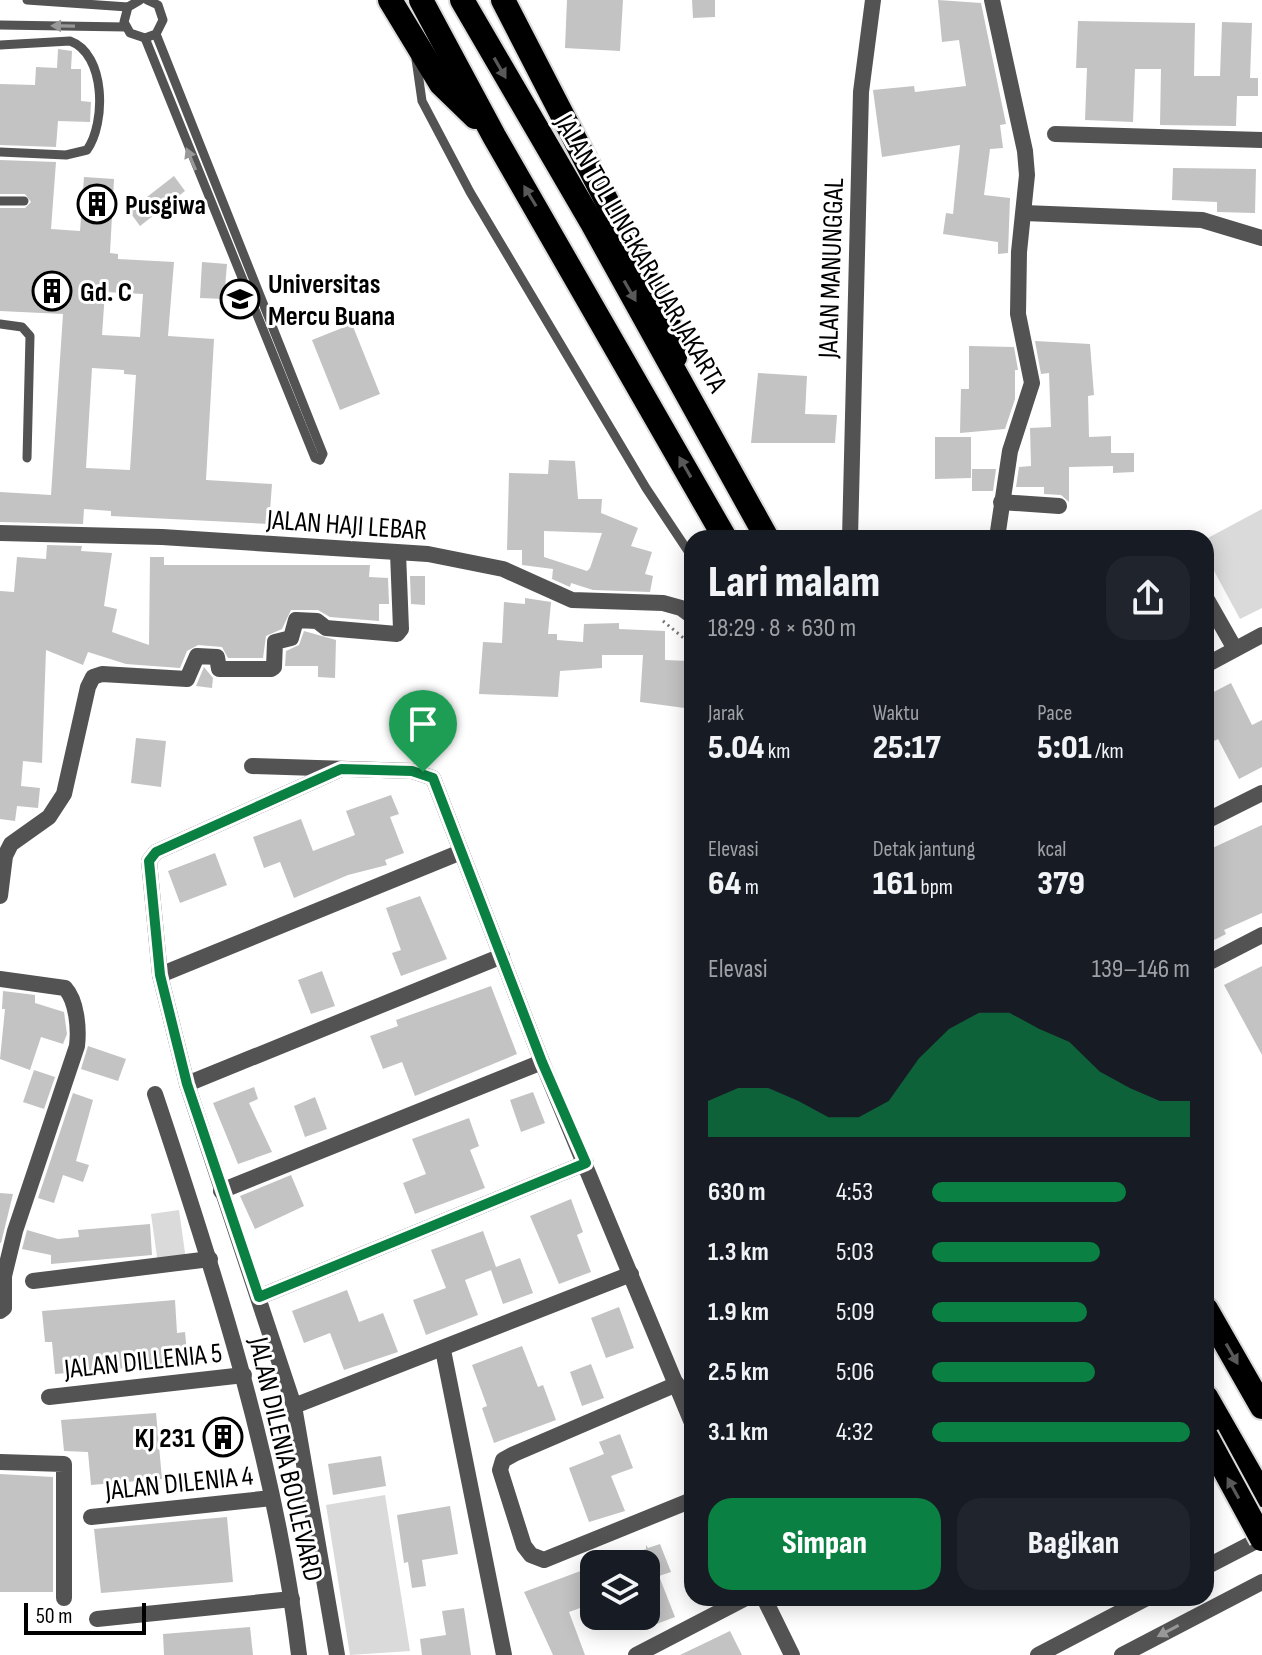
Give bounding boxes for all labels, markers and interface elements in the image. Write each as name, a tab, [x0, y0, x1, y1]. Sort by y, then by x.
one-way arrow	[50, 20, 75, 32]
one-way arrow	[493, 57, 507, 79]
street label: JALAN TOL LINGKAR LUAR JAKARTA	[547, 108, 734, 399]
one-way arrow	[184, 147, 197, 171]
street label: JALAN MANUNGGAL	[812, 177, 851, 360]
building icon: Pusgiwa	[76, 183, 118, 225]
one-way arrow	[523, 185, 537, 207]
place label: Pusgiwa	[125, 189, 206, 222]
place label: Universitas Mercu Buana	[268, 268, 395, 333]
building icon: Gd. C	[31, 270, 73, 312]
place label: Gd. C	[80, 276, 132, 309]
school or university icon: Universitas Mercu Buana	[219, 278, 261, 320]
one-way arrow	[623, 280, 637, 302]
one-way arrow	[678, 456, 692, 478]
street label: JALAN HAJI LEBAR	[265, 503, 428, 548]
text: Lari malam	[708, 556, 880, 609]
button: share	[1106, 556, 1190, 640]
text: 18:29 · 8 × 630 m	[708, 613, 856, 644]
pin	[389, 690, 457, 772]
text: Jarak	[708, 700, 744, 727]
text: Waktu	[873, 700, 919, 727]
text: Pace	[1037, 700, 1072, 727]
icon: arrive	[401, 702, 445, 746]
text: 5.04	[708, 727, 764, 768]
text: 25:17	[873, 727, 941, 768]
text: 5:01	[1037, 727, 1092, 768]
text: km	[764, 738, 790, 765]
text: /km	[1092, 738, 1124, 765]
text: Elevasi	[708, 836, 759, 863]
text: Detak jantung	[873, 836, 975, 863]
text: kcal	[1037, 836, 1066, 863]
text: 64	[708, 863, 741, 904]
text: 161	[873, 863, 917, 904]
text: 379	[1037, 863, 1085, 904]
text: m	[741, 874, 759, 901]
text: bpm	[917, 874, 953, 901]
text: Elevasi	[708, 954, 768, 985]
text: 139–146 m	[1092, 954, 1190, 985]
text: 630 m	[708, 1177, 766, 1208]
text: 4:53	[836, 1177, 873, 1208]
text: 1.3 km	[708, 1237, 769, 1268]
text: 5:03	[836, 1237, 874, 1268]
text: 1.9 km	[708, 1297, 769, 1328]
text: 5:09	[836, 1297, 874, 1328]
street label: JALAN DILENIA BOULEVARD	[241, 1333, 330, 1585]
street label: JALAN DILLENIA 5	[62, 1337, 224, 1386]
one-way arrow	[1225, 1343, 1239, 1365]
text: 2.5 km	[708, 1357, 769, 1388]
text: 5:06	[836, 1357, 874, 1388]
building icon: KJ 231	[202, 1416, 244, 1458]
text: 3.1 km	[708, 1417, 768, 1448]
text: 4:32	[836, 1417, 873, 1448]
place label: KJ 231	[134, 1422, 195, 1455]
street label: JALAN DILENIA 4	[103, 1459, 255, 1508]
one-way arrow	[1227, 1477, 1241, 1499]
button: Simpan	[708, 1498, 941, 1590]
button: Bagikan	[957, 1498, 1190, 1590]
map controls	[580, 1550, 660, 1630]
button: layers	[580, 1550, 660, 1630]
scale bar	[24, 1599, 146, 1635]
text: 50 m	[36, 1603, 72, 1630]
one-way arrow	[1157, 1624, 1179, 1638]

